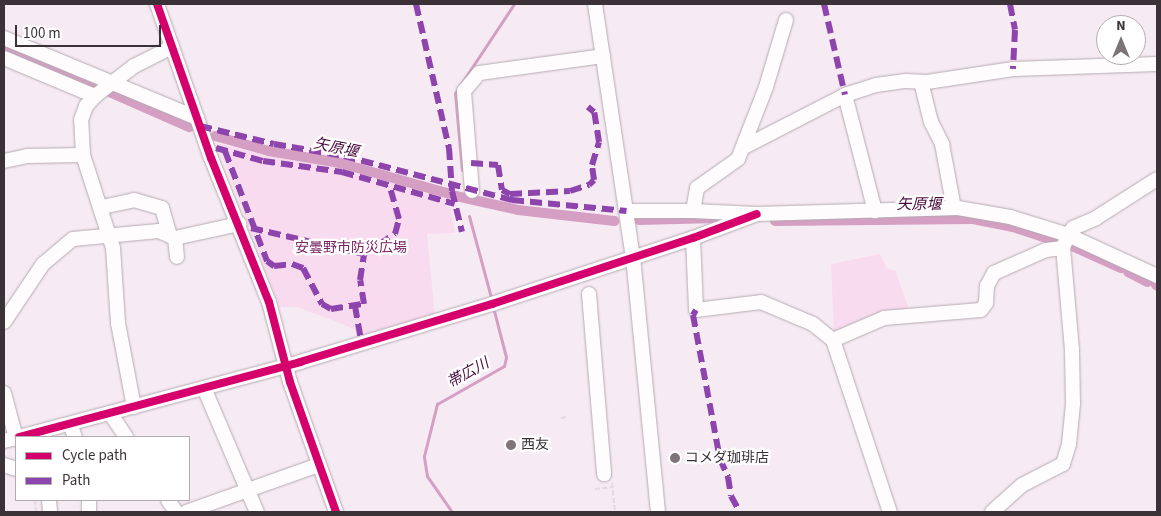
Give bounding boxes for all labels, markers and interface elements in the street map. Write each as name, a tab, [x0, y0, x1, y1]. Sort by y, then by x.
scale bar	[18, 15, 164, 47]
north arrow	[1096, 15, 1146, 65]
text: N	[1116, 16, 1126, 36]
text: 100 m	[23, 23, 61, 44]
water label: 矢原堰	[312, 135, 360, 161]
water label: 矢原堰	[897, 196, 941, 214]
park label: 安曇野市防災広場	[295, 240, 407, 256]
water label: 帯広川	[444, 354, 492, 392]
legend	[15, 436, 190, 501]
place label: 西友	[521, 437, 549, 453]
marker: 西友	[505, 439, 517, 451]
text: Cycle path	[62, 445, 127, 466]
place label: コメダ珈琲店	[685, 450, 769, 466]
marker: コメダ珈琲店	[669, 452, 681, 464]
text: Path	[62, 470, 90, 491]

